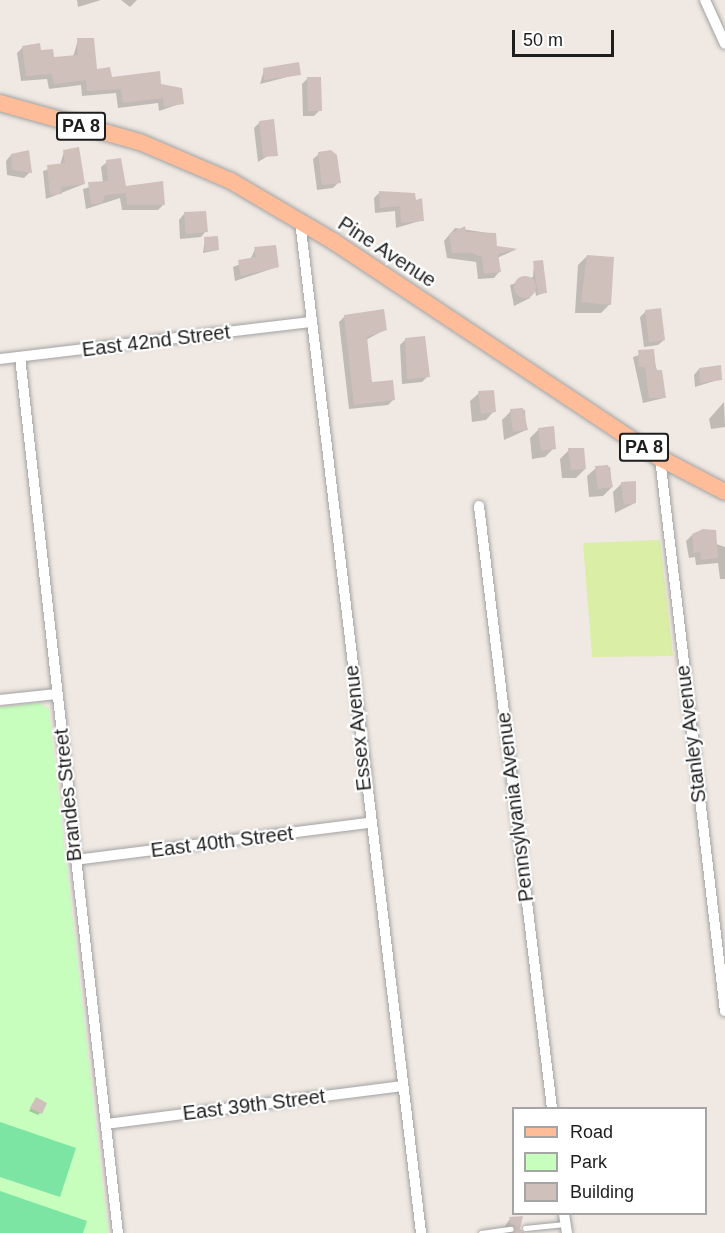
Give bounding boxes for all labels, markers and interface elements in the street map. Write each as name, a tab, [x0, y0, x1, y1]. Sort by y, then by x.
scale bar	[515, 18, 617, 56]
text: 50 m	[523, 30, 563, 50]
road number: PA 8	[56, 111, 106, 141]
street label: Pine Avenue	[333, 211, 441, 293]
street label: East 42nd Street	[81, 320, 231, 362]
road number: PA 8	[618, 432, 670, 462]
street label: Essex Avenue	[339, 663, 377, 793]
street label: Stanley Avenue	[671, 663, 711, 805]
street label: Pennsylvania Avenue	[491, 710, 539, 904]
street label: Brandes Street	[49, 727, 87, 863]
street label: East 40th Street	[149, 821, 295, 863]
street label: East 39th Street	[181, 1084, 327, 1126]
legend	[512, 1107, 707, 1215]
text: Road	[570, 1122, 613, 1142]
text: Park	[570, 1152, 607, 1172]
text: Building	[570, 1182, 634, 1202]

